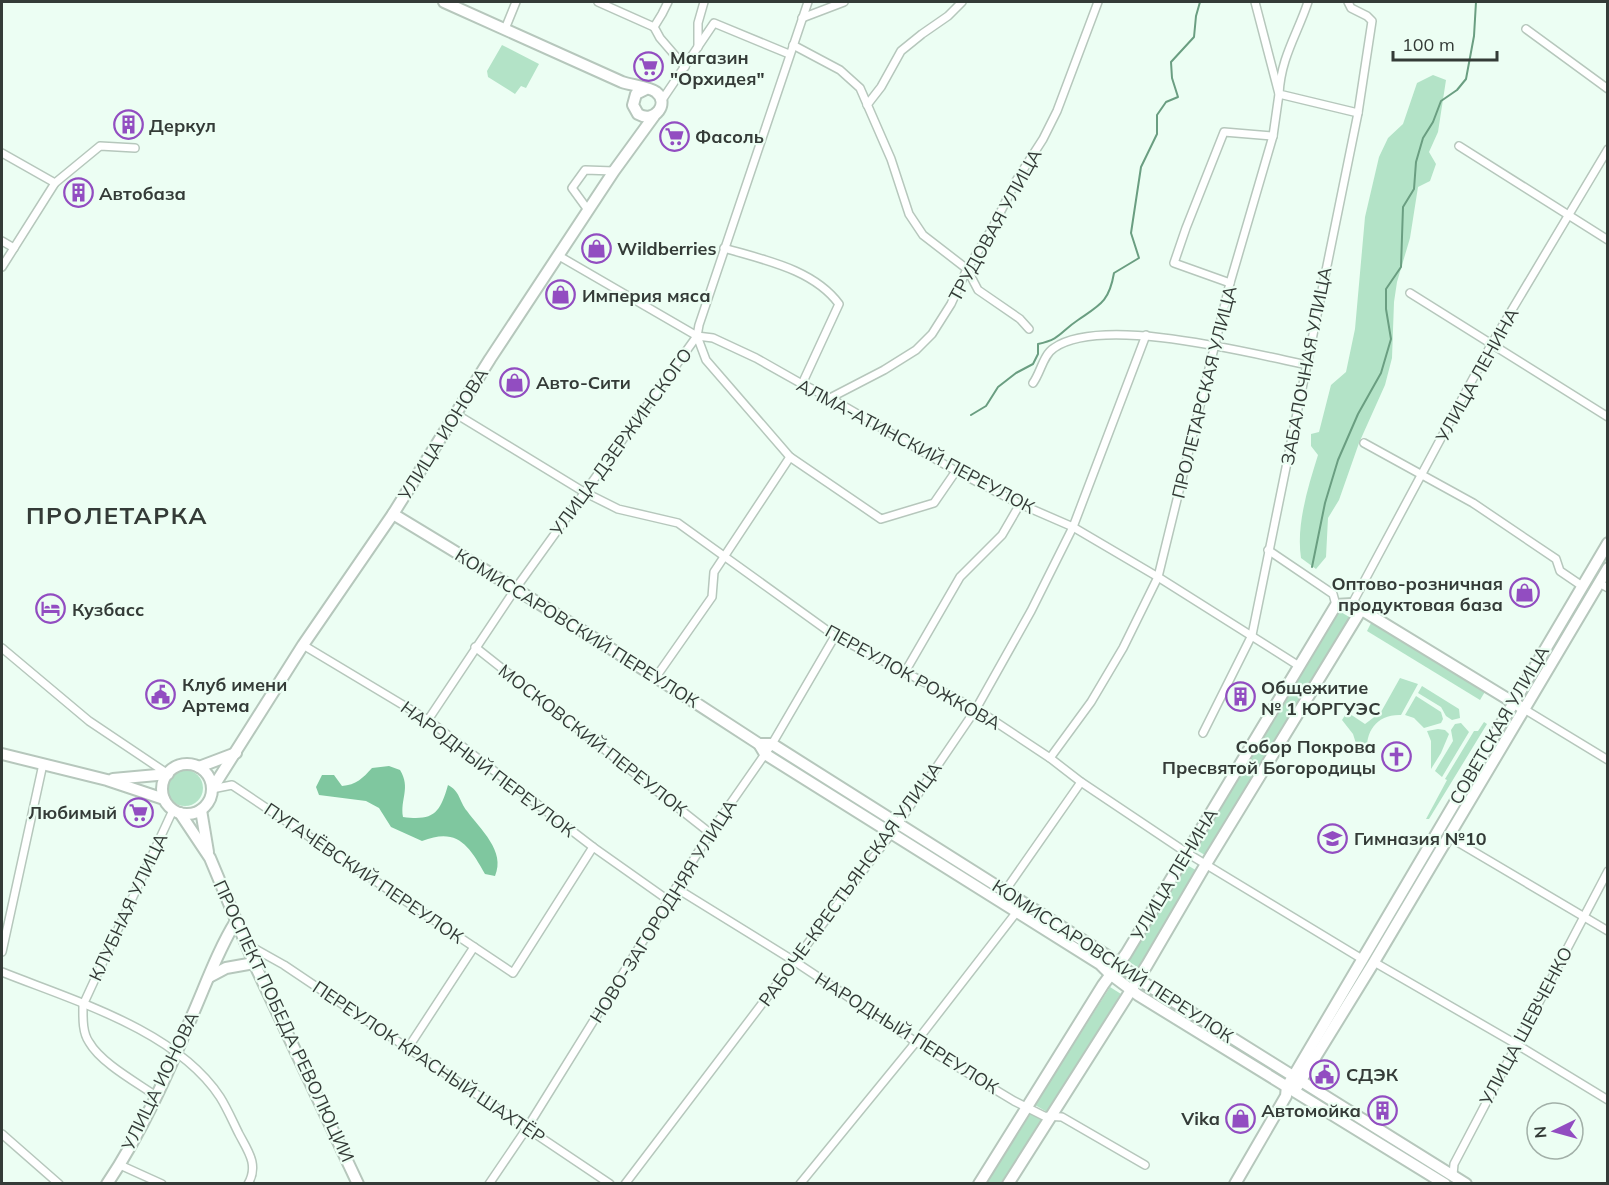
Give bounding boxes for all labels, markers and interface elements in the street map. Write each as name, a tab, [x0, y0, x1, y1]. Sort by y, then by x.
scale bar	[1393, 24, 1496, 62]
text: 100 m	[1402, 33, 1455, 56]
place label: Магазин "Орхидея"	[670, 46, 765, 90]
supermarket icon: Магазин "Орхидея"	[633, 51, 665, 83]
building icon: Деркул	[112, 109, 144, 141]
place label: Деркул	[149, 114, 216, 137]
supermarket icon: Фасоль	[658, 120, 690, 152]
place label: Фасоль	[695, 125, 764, 148]
street label: ТРУДОВАЯ УЛИЦА	[944, 145, 1046, 305]
building icon: Автобаза	[62, 177, 94, 209]
place label: Автобаза	[99, 182, 186, 205]
shop icon: Wildberries	[580, 232, 612, 264]
place label: Wildberries	[617, 237, 717, 260]
street label: ЗАБАЛОЧНАЯ УЛИЦА	[1276, 265, 1336, 467]
shop icon: Империя мяса	[545, 279, 577, 311]
street label: ПРОЛЕТАРСКАЯ УЛИЦА	[1166, 283, 1242, 501]
place label: Империя мяса	[582, 284, 711, 307]
street label: УЛИЦА ЛЕНИНА	[1430, 304, 1523, 447]
street label: УЛИЦА ДЗЕРЖИНСКОГО	[544, 343, 697, 541]
street label: УЛИЦА ИОНОВА	[392, 364, 493, 505]
shop icon: Авто-Сити	[499, 366, 531, 398]
place label: Авто-Сити	[536, 371, 631, 394]
street label: АЛМА-АТИНСКИЙ ПЕРЕУЛОК	[793, 373, 1039, 519]
district label: ПРОЛЕТАРКА	[26, 500, 208, 530]
street label: КОМИССАРОВСКИЙ ПЕРЕУЛОК	[451, 543, 703, 713]
place label: Оптово-розничная продуктовая база	[1331, 572, 1503, 616]
shop icon: Оптово-розничная продуктовая база	[1508, 577, 1540, 609]
hotel icon: Кузбасс	[35, 593, 67, 625]
place label: Кузбасс	[72, 598, 144, 621]
street label: ПЕРЕУЛОК РОЖКОВА	[821, 619, 1005, 735]
street label: СОВЕТСКАЯ УЛИЦА	[1444, 641, 1554, 809]
street label: МОСКОВСКИЙ ПЕРЕУЛОК	[494, 659, 692, 821]
place label: Клуб имени Артема	[182, 673, 287, 717]
place label: Общежитие № 1 ЮРГУЭС	[1261, 676, 1380, 720]
public building icon: Клуб имени Артема	[145, 678, 177, 710]
building icon: Общежитие № 1 ЮРГУЭС	[1224, 681, 1256, 713]
street label: НАРОДНЫЙ ПЕРЕУЛОК	[396, 696, 580, 842]
place label: Собор Покрова Пресвятой Богородицы	[1162, 735, 1376, 779]
church icon: Собор Покрова Пресвятой Богородицы	[1381, 740, 1413, 772]
street label: РАБОЧЕ-КРЕСТЬЯНСКАЯ УЛИЦА	[753, 757, 947, 1011]
street label: НОВО-ЗАГОРОДНЯЯ УЛИЦА	[585, 795, 741, 1027]
supermarket icon: Любимый	[122, 796, 154, 828]
street label: ПУГАЧЁВСКИЙ ПЕРЕУЛОК	[260, 798, 468, 949]
place label: Любимый	[28, 801, 117, 824]
street label: УЛИЦА ЛЕНИНА	[1125, 804, 1223, 945]
school or university icon: Гимназия №10	[1317, 822, 1349, 854]
place label: Гимназия №10	[1354, 827, 1487, 850]
street label: КЛУБНАЯ УЛИЦА	[84, 829, 172, 985]
street label: КОМИССАРОВСКИЙ ПЕРЕУЛОК	[988, 874, 1238, 1048]
street label: ПРОСПЕКТ ПОБЕДА РЕВОЛЮЦИИ	[208, 876, 360, 1166]
street label: УЛИЦА ШЕВЧЕНКО	[1474, 943, 1578, 1110]
street label: НАРОДНЫЙ ПЕРЕУЛОК	[811, 967, 1003, 1099]
street label: ПЕРЕУЛОК КРАСНЫЙ ШАХТЁР	[309, 976, 549, 1148]
street label: УЛИЦА ИОНОВА	[116, 1008, 204, 1155]
public building icon: СДЭК	[1309, 1058, 1341, 1090]
place label: СДЭК	[1346, 1063, 1399, 1086]
building icon: Автомойка	[1366, 1094, 1398, 1126]
place label: Автомойка	[1261, 1099, 1361, 1122]
north arrow	[1525, 1101, 1585, 1161]
shop icon: Vika	[1225, 1102, 1257, 1134]
place label: Vika	[1180, 1107, 1220, 1130]
text: N	[1530, 1125, 1551, 1139]

